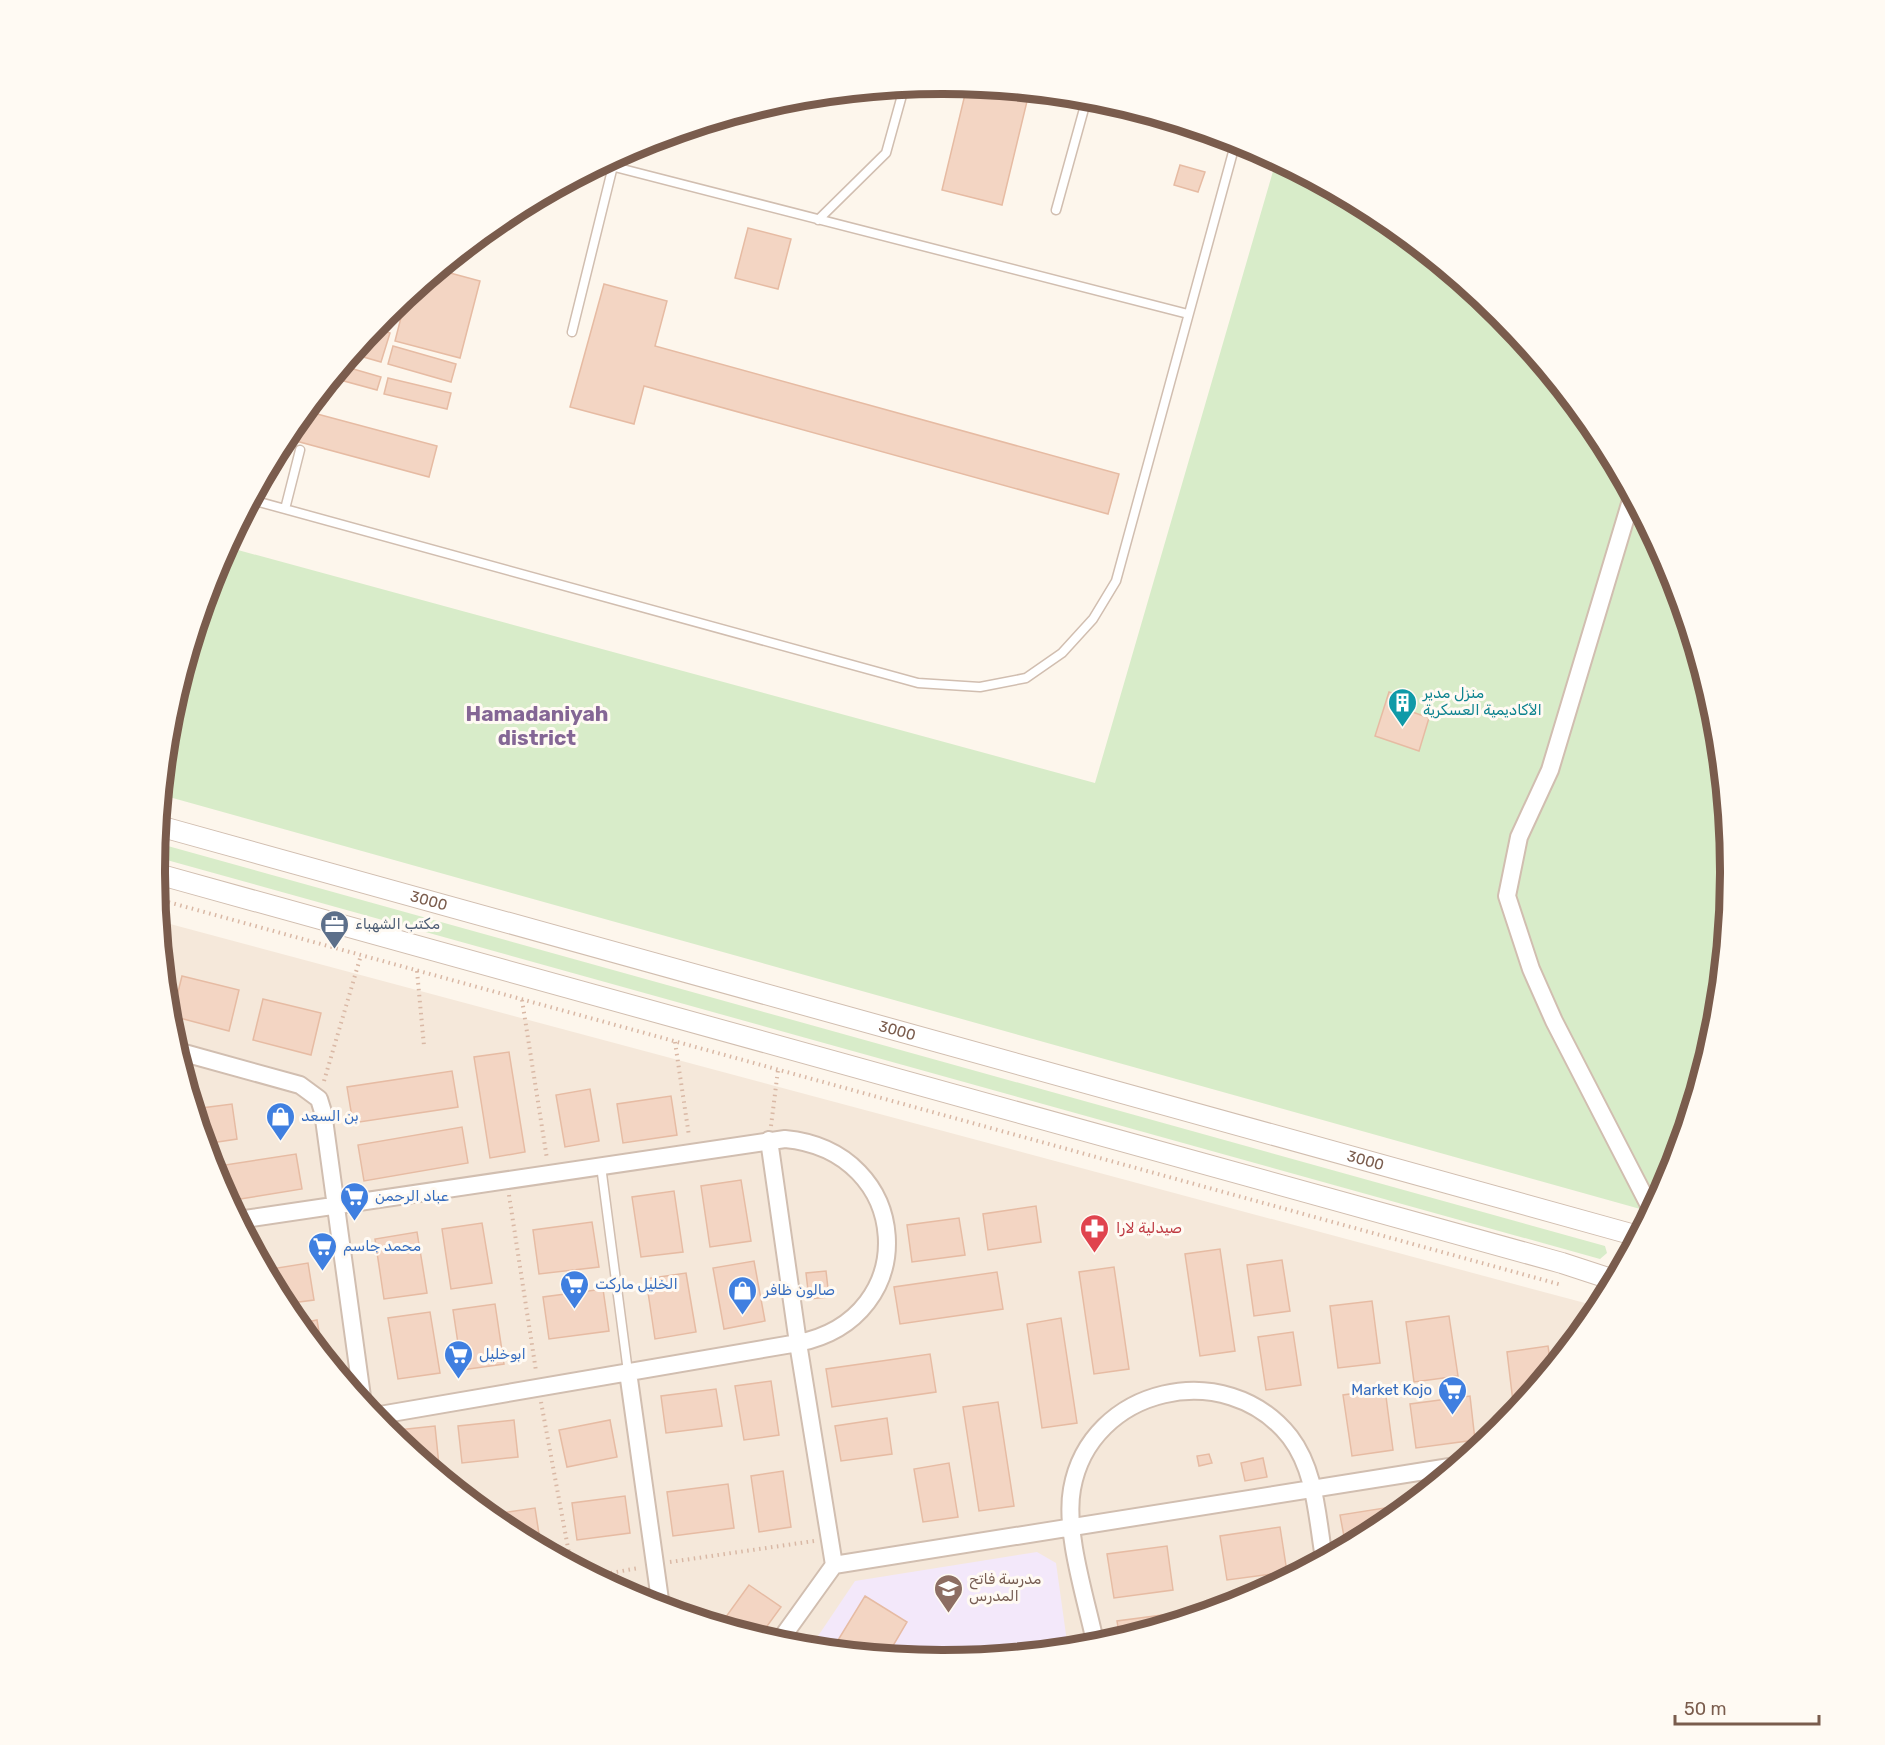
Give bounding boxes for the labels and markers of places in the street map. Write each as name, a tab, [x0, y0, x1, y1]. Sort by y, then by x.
place label: منزل مدير الأكاديمية العسكرية	[1422, 684, 1542, 719]
building icon: منزل مدير الأكاديمية العسكرية	[1386, 686, 1418, 728]
office icon: مكتب الشهباء	[318, 908, 350, 950]
place label: مكتب الشهباء	[355, 915, 440, 933]
shop icon: بن السعد	[264, 1100, 296, 1142]
place label: بن السعد	[301, 1107, 359, 1125]
supermarket icon: عباد الرحمن	[338, 1180, 370, 1222]
place label: عباد الرحمن	[375, 1187, 449, 1205]
pharmacy icon: صيدلية لارا	[1079, 1212, 1111, 1254]
place label: صيدلية لارا	[1116, 1219, 1182, 1237]
supermarket icon: محمد جاسم	[306, 1230, 338, 1272]
place label: محمد جاسم	[343, 1237, 421, 1256]
supermarket icon: الخليل ماركت	[558, 1268, 590, 1310]
shop icon: صالون ظافر	[727, 1274, 759, 1316]
place label: الخليل ماركت	[595, 1275, 678, 1293]
place label: صالون ظافر	[763, 1281, 835, 1299]
supermarket icon: ابوخليل	[442, 1338, 474, 1380]
place label: ابوخليل	[479, 1345, 526, 1363]
supermarket icon: Market Kojo	[1437, 1374, 1469, 1416]
place label: Market Kojo	[1351, 1381, 1432, 1399]
place label: مدرسة فاتح المدرس	[969, 1570, 1041, 1605]
school or university icon: مدرسة فاتح المدرس	[932, 1572, 964, 1614]

